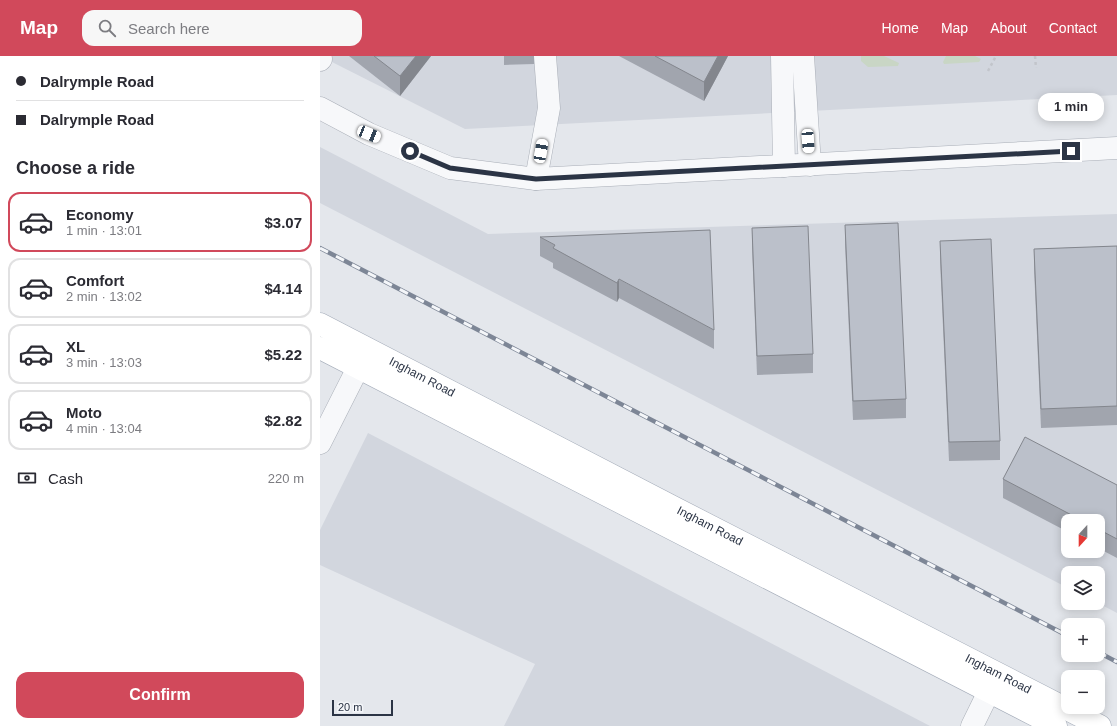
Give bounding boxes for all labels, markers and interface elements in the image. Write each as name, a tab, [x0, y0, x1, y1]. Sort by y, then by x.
search box	[82, 10, 362, 46]
text: Map	[20, 17, 58, 38]
icon: search	[96, 17, 118, 39]
text: Search here	[128, 20, 210, 37]
text: Home	[882, 20, 919, 36]
text: Map	[941, 20, 968, 36]
text: About	[990, 20, 1027, 36]
text: Contact	[1049, 20, 1097, 36]
text: Dalrymple Road	[40, 73, 154, 90]
callout: 1 min	[1038, 93, 1104, 121]
text: 1 min	[1054, 99, 1088, 114]
text: Dalrymple Road	[40, 111, 154, 128]
car	[356, 124, 382, 144]
car	[801, 129, 815, 153]
car	[533, 138, 549, 164]
route start	[401, 142, 419, 160]
route end	[1062, 142, 1080, 160]
text: Choose a ride	[16, 158, 135, 178]
icon: car	[18, 204, 54, 240]
text: Economy	[66, 206, 134, 223]
text: $3.07	[264, 214, 302, 231]
text: 1 min · 13:01	[66, 223, 142, 238]
icon: car	[18, 270, 54, 306]
text: Comfort	[66, 272, 124, 289]
text: $4.14	[264, 280, 302, 297]
text: 2 min · 13:02	[66, 289, 142, 304]
icon: car	[18, 336, 54, 372]
text: XL	[66, 338, 85, 355]
text: $5.22	[264, 346, 302, 363]
street label: Ingham Road	[387, 354, 457, 400]
text: 3 min · 13:03	[66, 355, 142, 370]
icon: car	[18, 402, 54, 438]
text: Moto	[66, 404, 102, 421]
text: $2.82	[264, 412, 302, 429]
text: 4 min · 13:04	[66, 421, 142, 436]
icon: cash	[16, 467, 38, 489]
text: Cash	[48, 470, 83, 487]
text: 220 m	[268, 471, 304, 486]
street label: Ingham Road	[675, 503, 745, 549]
north arrow	[1061, 514, 1105, 558]
map controls	[1061, 514, 1105, 714]
button: layers	[1061, 566, 1105, 610]
button: +	[1061, 618, 1105, 662]
street label: Ingham Road	[963, 651, 1033, 696]
button: −	[1061, 670, 1105, 714]
button: Confirm	[16, 672, 304, 718]
scale bar	[332, 698, 393, 717]
text: 20 m	[338, 701, 362, 713]

